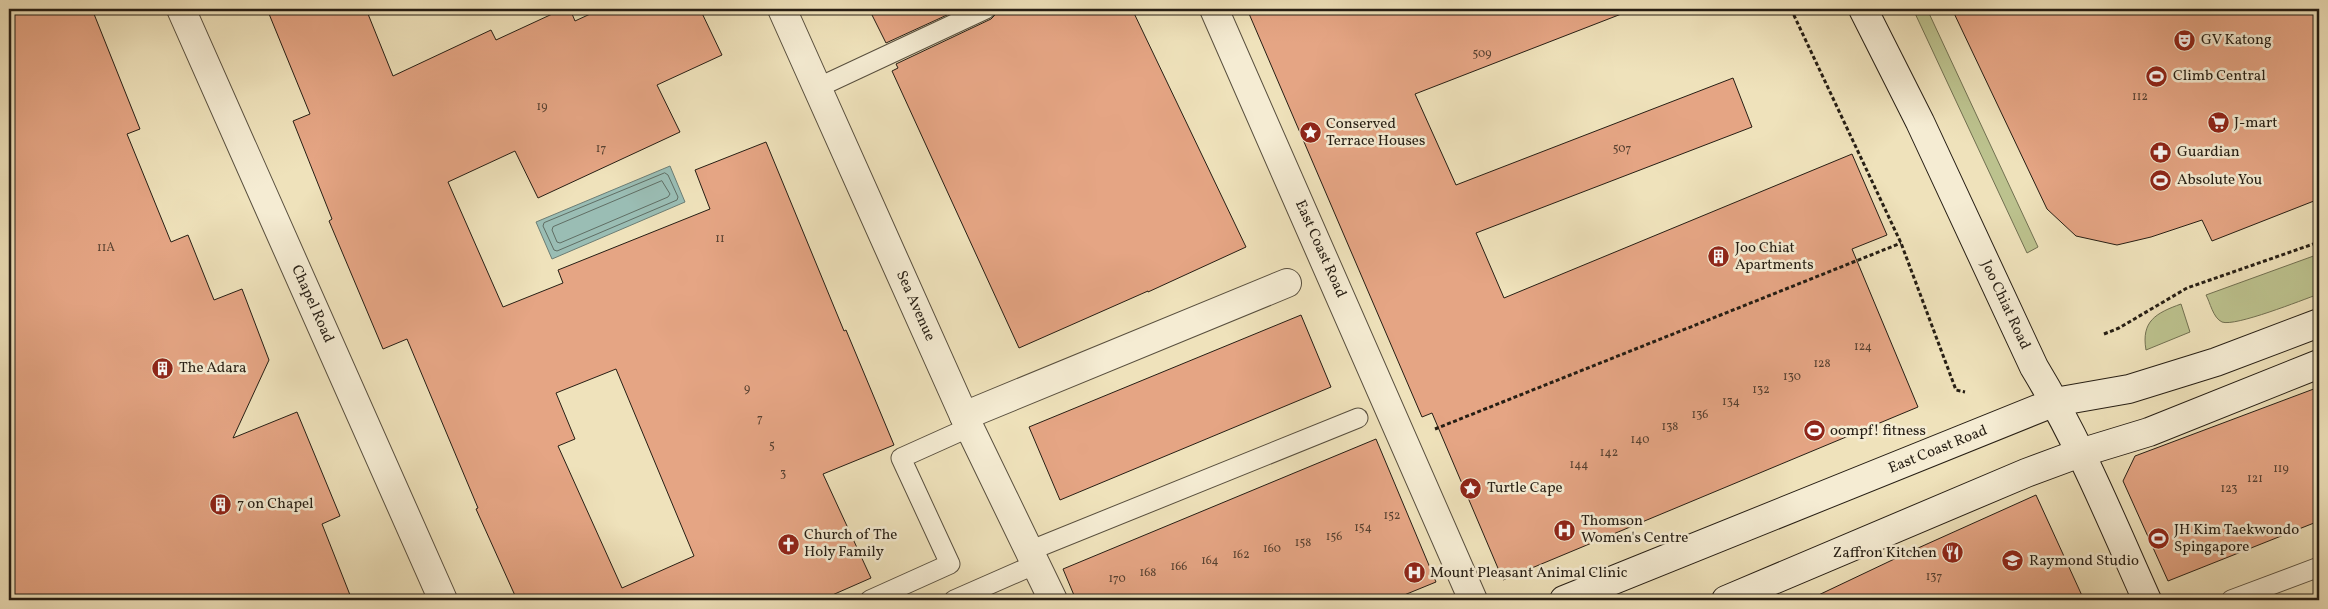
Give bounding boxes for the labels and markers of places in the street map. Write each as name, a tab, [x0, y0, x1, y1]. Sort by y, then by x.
theatre icon: GV Katong	[2173, 28, 2197, 52]
place label: GV Katong	[2201, 30, 2272, 51]
sports icon: Climb Central	[2145, 64, 2169, 88]
place label: Climb Central	[2173, 66, 2266, 87]
supermarket icon: J-mart	[2206, 111, 2230, 135]
place label: J-mart	[2234, 113, 2278, 134]
place label: Conserved Terrace Houses	[1326, 114, 1425, 152]
place icon: Conserved Terrace Houses	[1298, 121, 1322, 145]
pharmacy icon: Guardian	[2149, 140, 2173, 164]
place label: Guardian	[2177, 142, 2240, 163]
sports icon: Absolute You	[2149, 168, 2173, 192]
place label: Absolute You	[2177, 170, 2262, 191]
place label: Joo Chiat Apartments	[1735, 238, 1814, 276]
building icon: Joo Chiat Apartments	[1707, 245, 1731, 269]
building icon: The Adara	[151, 356, 175, 380]
place label: The Adara	[179, 358, 246, 379]
sports icon: oompf! fitness	[1802, 419, 1826, 443]
place label: oompf! fitness	[1830, 421, 1926, 442]
place icon: Turtle Cape	[1459, 476, 1483, 500]
place label: Turtle Cape	[1487, 478, 1563, 499]
building icon: 7 on Chapel	[209, 492, 233, 516]
place label: 7 on Chapel	[237, 494, 314, 515]
place label: Thomson Women's Centre	[1581, 511, 1688, 549]
hospital icon: Thomson Women's Centre	[1553, 518, 1577, 542]
place label: JH Kim Taekwondo Spingapore	[2174, 520, 2299, 558]
place label: Church of The Holy Family	[804, 525, 897, 563]
sports icon: JH Kim Taekwondo Spingapore	[2146, 527, 2170, 551]
church icon: Church of The Holy Family	[776, 532, 800, 556]
restaurant icon: Zaffron Kitchen	[1941, 541, 1965, 565]
place label: Zaffron Kitchen	[1833, 543, 1937, 564]
school or university icon: Raymond Studio	[2001, 549, 2025, 573]
place label: Raymond Studio	[2029, 551, 2139, 572]
hospital icon: Mount Pleasant Animal Clinic	[1402, 561, 1426, 585]
place label: Mount Pleasant Animal Clinic	[1430, 563, 1628, 584]

